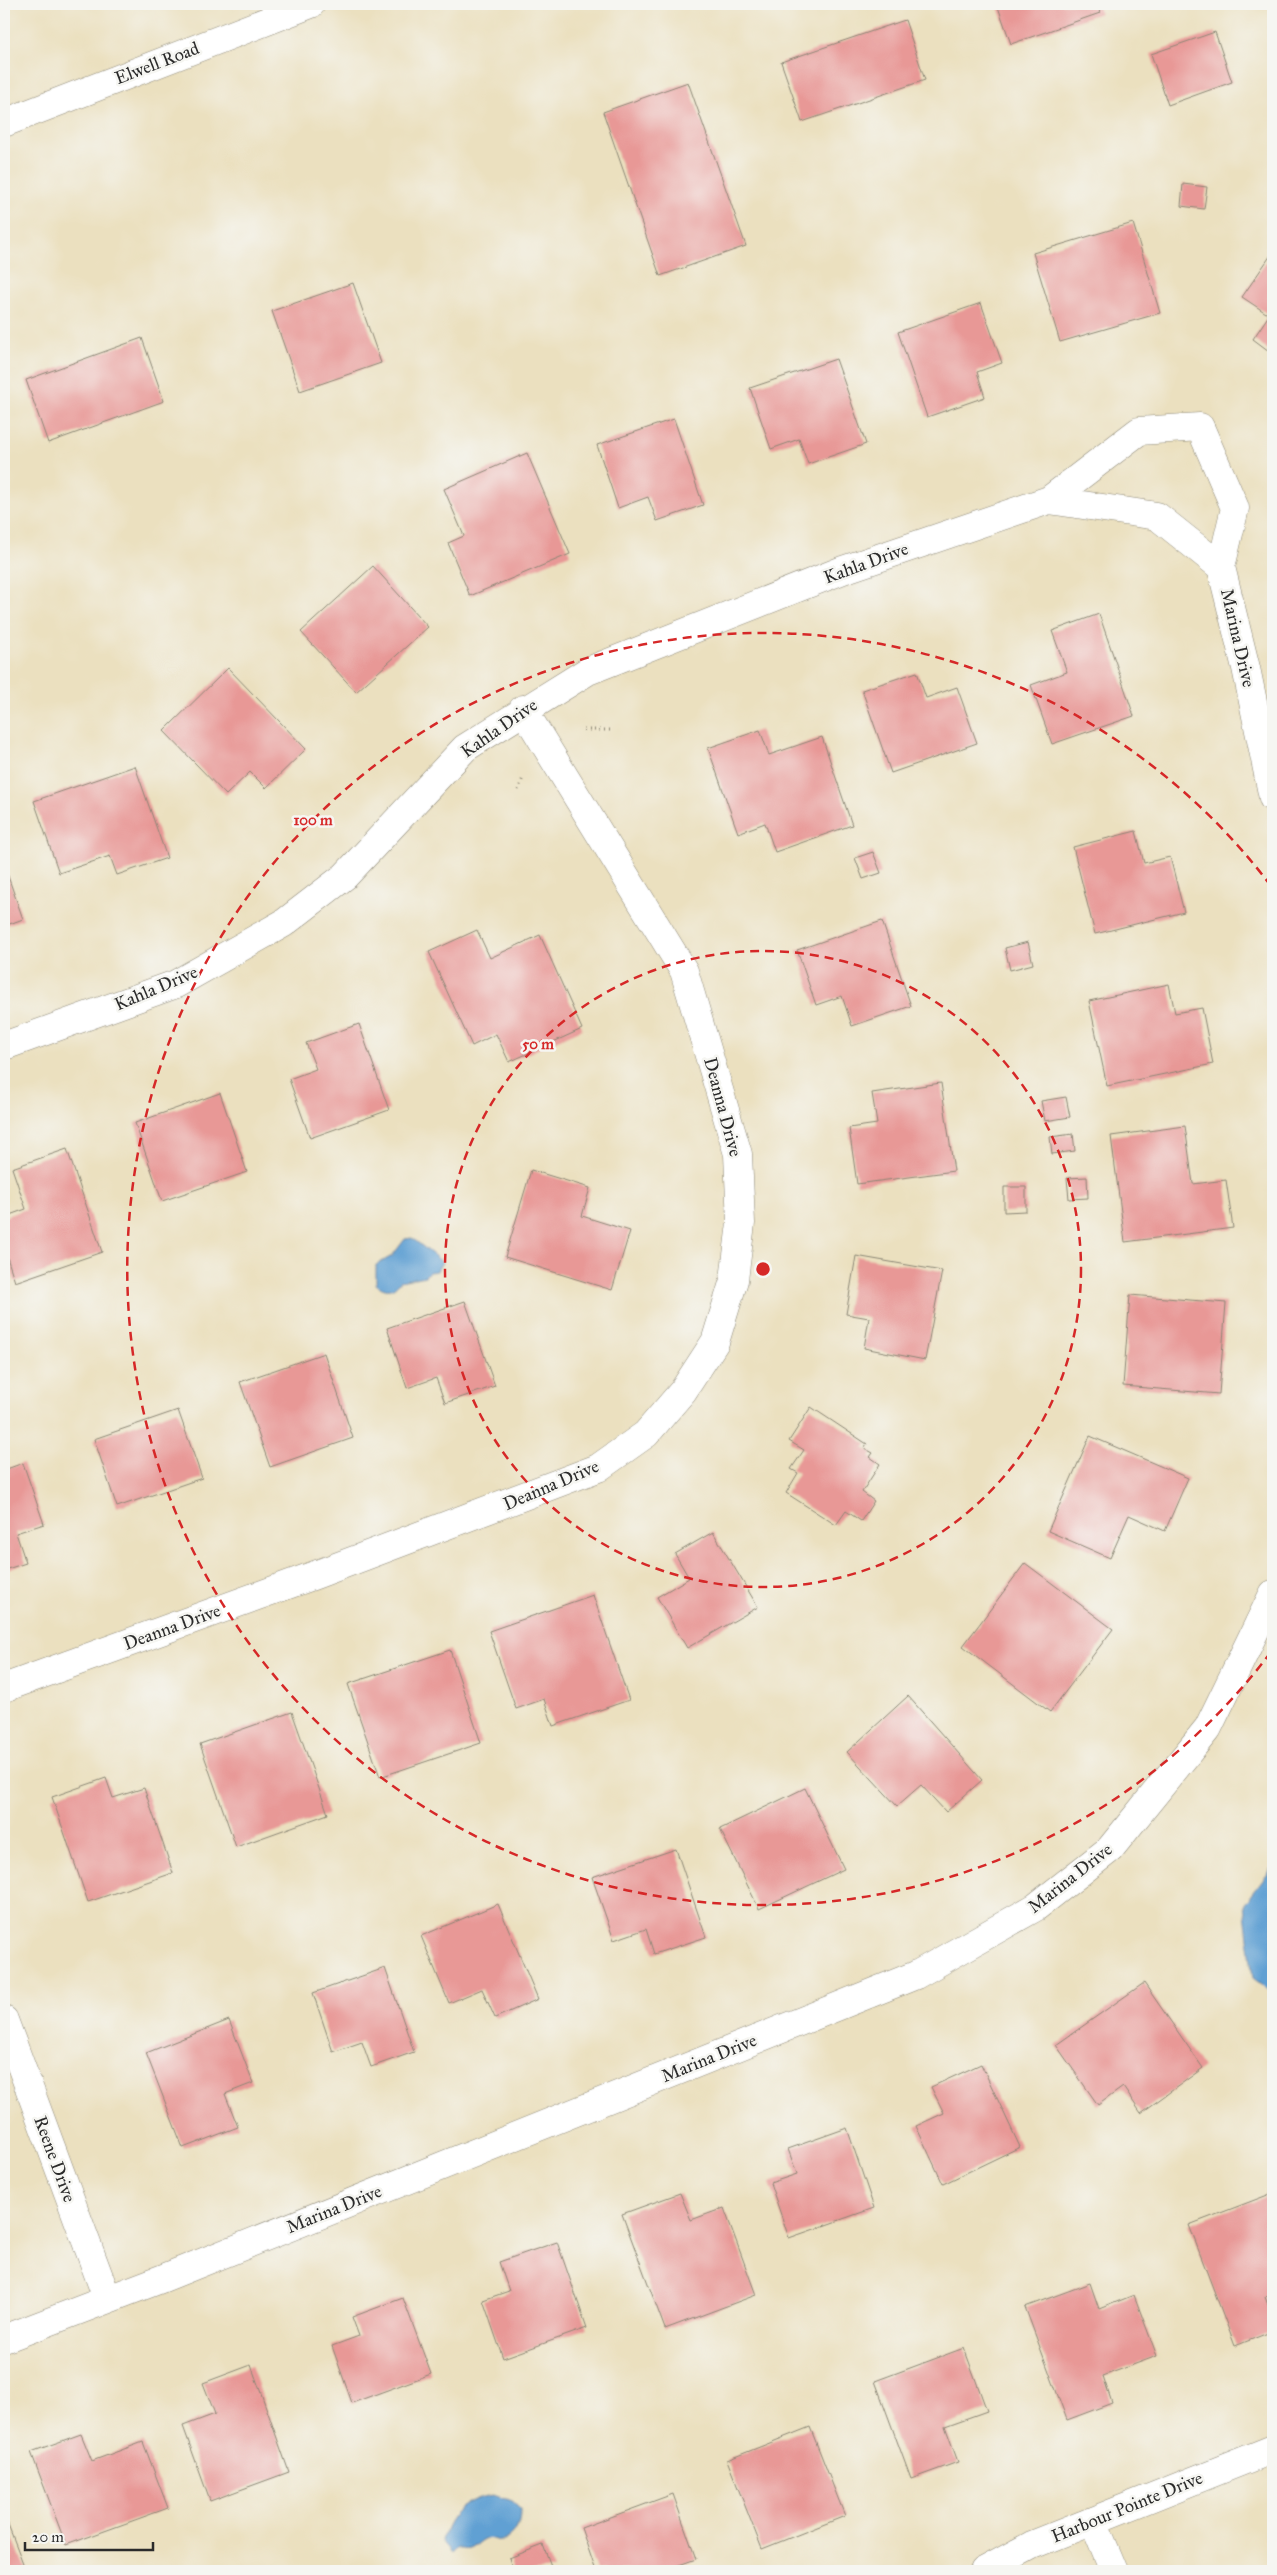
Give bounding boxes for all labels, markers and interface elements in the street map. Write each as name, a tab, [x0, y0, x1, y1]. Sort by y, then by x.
street label: Elwell Road	[112, 37, 202, 89]
street label: Kahla Drive	[821, 538, 911, 588]
street label: Marina Drive	[1216, 586, 1260, 690]
street label: Kahla Drive	[457, 694, 541, 762]
text: 100 m	[293, 811, 333, 829]
street label: Kahla Drive	[111, 961, 201, 1015]
text: 50 m	[522, 1035, 554, 1053]
street label: Deanna Drive	[699, 1055, 747, 1159]
centre of rings	[754, 1260, 772, 1278]
street label: Deanna Drive	[500, 1455, 602, 1515]
street label: Deanna Drive	[120, 1599, 224, 1655]
street label: Marina Drive	[1024, 1838, 1116, 1918]
street label: Marina Drive	[658, 2029, 760, 2087]
street label: Reene Drive	[29, 2113, 81, 2205]
street label: Marina Drive	[283, 2180, 385, 2238]
street label: Harbour Pointe Drive	[1048, 2467, 1206, 2547]
scale bar	[25, 2520, 152, 2552]
text: 20 m	[32, 2528, 64, 2546]

